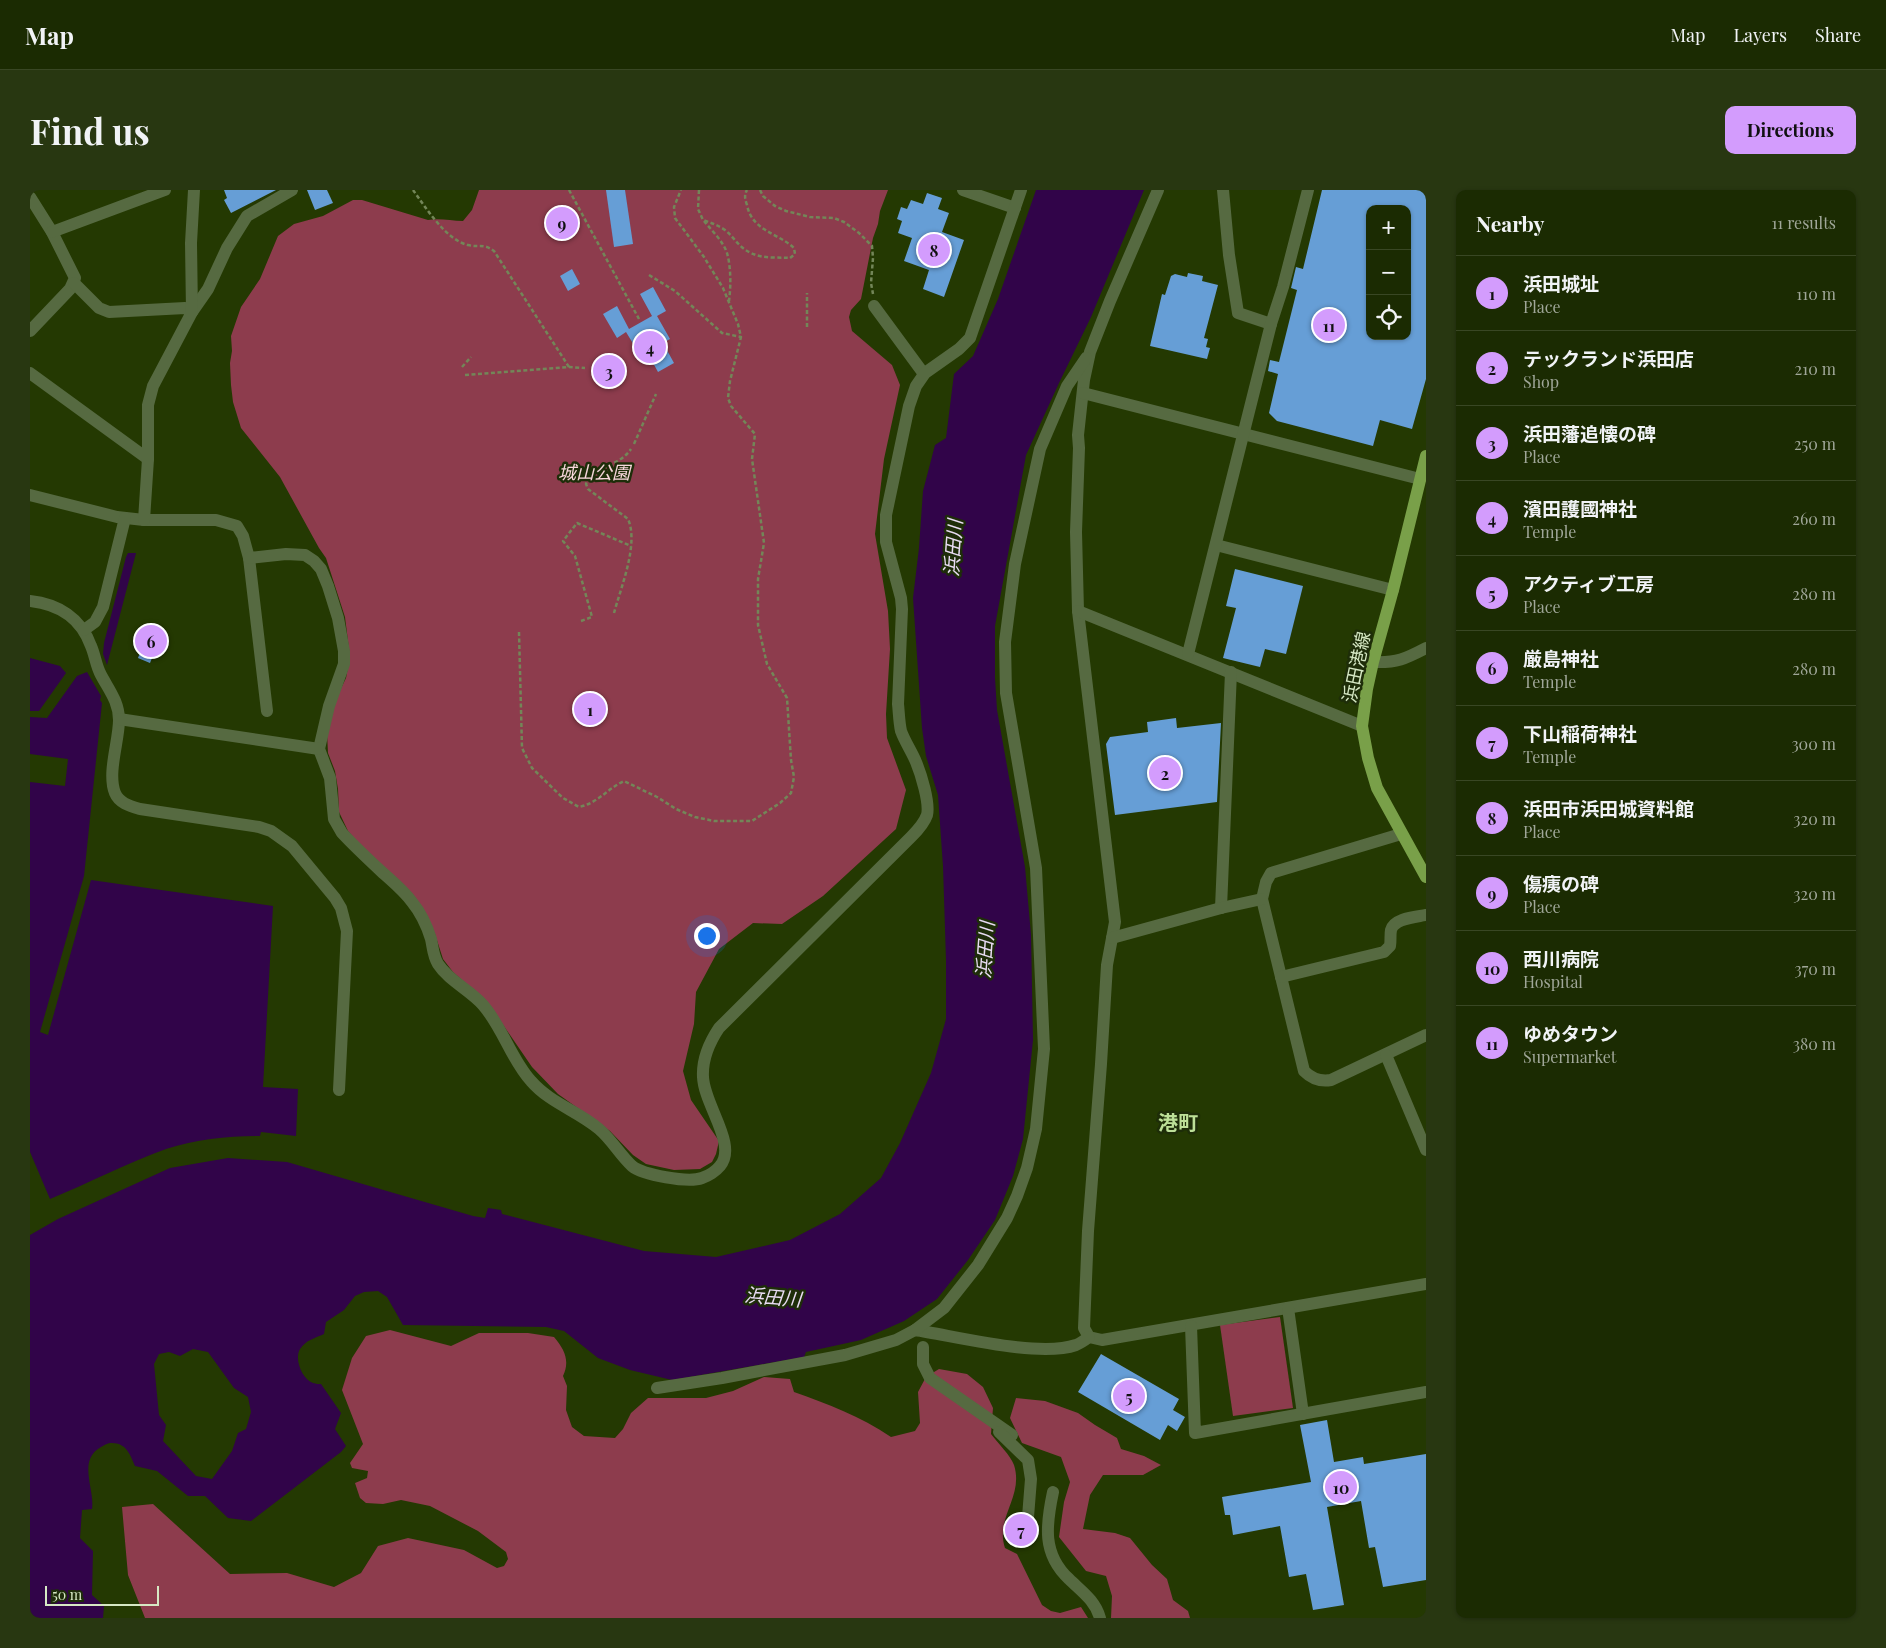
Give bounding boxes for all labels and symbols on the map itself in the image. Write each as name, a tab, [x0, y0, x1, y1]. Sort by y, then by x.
pin: 9	[546, 204, 578, 242]
pin: 8	[918, 231, 950, 269]
pin: 11	[1313, 306, 1345, 344]
pin: 4	[634, 328, 666, 366]
pin: 3	[593, 352, 625, 390]
park label: 城山公園	[558, 460, 633, 484]
water label: 浜田川	[937, 517, 967, 577]
pin: 6	[135, 622, 167, 660]
street label: 浜田港線	[1337, 629, 1375, 705]
pin: 1	[574, 690, 606, 728]
pin: 2	[1149, 754, 1181, 792]
water label: 浜田川	[969, 919, 999, 979]
your location	[694, 923, 720, 949]
district label: 港町	[1158, 1108, 1198, 1135]
water label: 浜田川	[743, 1281, 805, 1312]
pin: 5	[1113, 1377, 1145, 1415]
pin: 10	[1325, 1468, 1357, 1506]
pin: 7	[1005, 1511, 1037, 1549]
scale bar	[45, 1583, 159, 1606]

